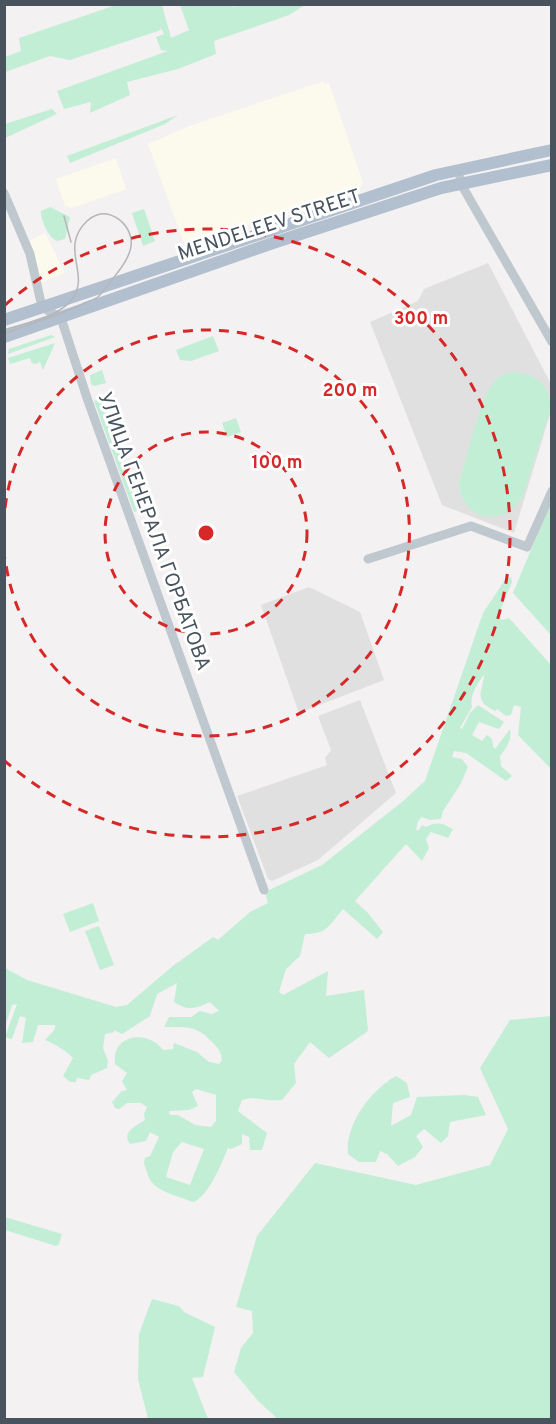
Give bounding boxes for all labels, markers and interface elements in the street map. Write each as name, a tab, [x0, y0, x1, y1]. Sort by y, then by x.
street label: MENDELEEV STREET	[175, 184, 364, 268]
text: 300 m	[394, 308, 448, 331]
text: 200 m	[322, 380, 378, 403]
street label: УЛИЦА ГЕНЕРАЛА ГОРБАТОВА	[91, 389, 216, 675]
text: 100 m	[251, 452, 303, 475]
centre of rings	[196, 523, 216, 543]

